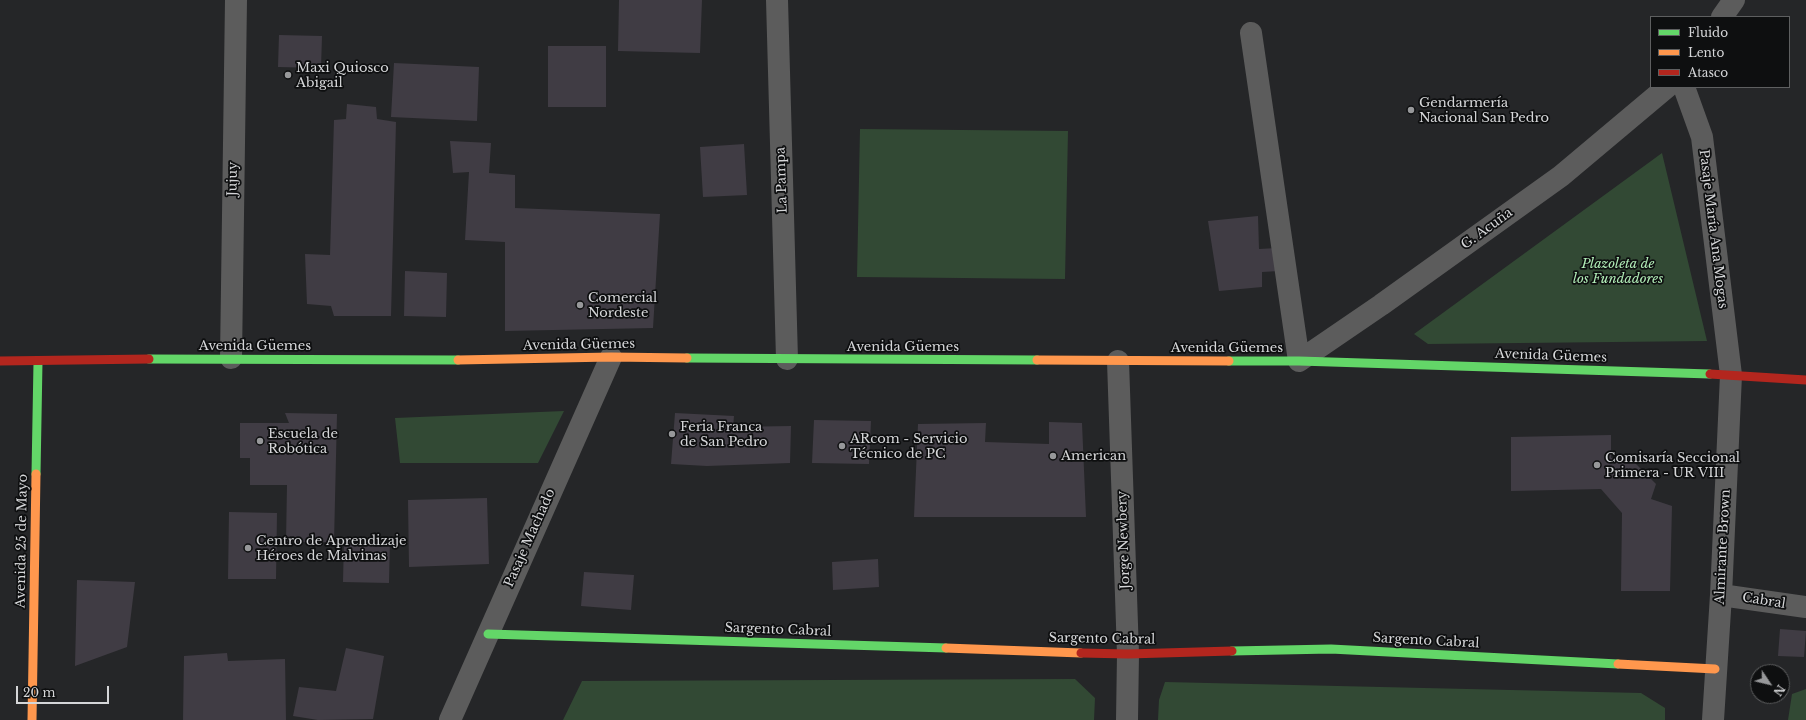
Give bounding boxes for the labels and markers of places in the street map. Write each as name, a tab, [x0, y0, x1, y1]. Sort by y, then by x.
place label: Maxi Quiosco Abigail	[296, 60, 389, 91]
marker: Maxi Quiosco Abigail	[283, 70, 293, 80]
place label: Gendarmería Nacional San Pedro	[1419, 95, 1549, 126]
marker: Gendarmería Nacional San Pedro	[1406, 105, 1416, 115]
place label: Comercial Nordeste	[588, 290, 657, 321]
marker: Comercial Nordeste	[575, 300, 585, 310]
place label: Feria Franca de San Pedro	[680, 419, 768, 450]
place label: Escuela de Robótica	[268, 426, 338, 457]
marker: Feria Franca de San Pedro	[667, 429, 677, 439]
place label: ARcom - Servicio Técnico de PC	[850, 431, 967, 462]
marker: Escuela de Robótica	[255, 436, 265, 446]
marker: ARcom - Servicio Técnico de PC	[837, 441, 847, 451]
place label: American	[1061, 448, 1126, 464]
place label: Comisaría Seccional Primera - UR VIII	[1605, 450, 1740, 481]
marker: American	[1048, 451, 1058, 461]
marker: Comisaría Seccional Primera - UR VIII	[1592, 460, 1602, 470]
place label: Centro de Aprendizaje Héroes de Malvinas	[256, 533, 406, 564]
marker: Centro de Aprendizaje Héroes de Malvinas	[243, 543, 253, 553]

